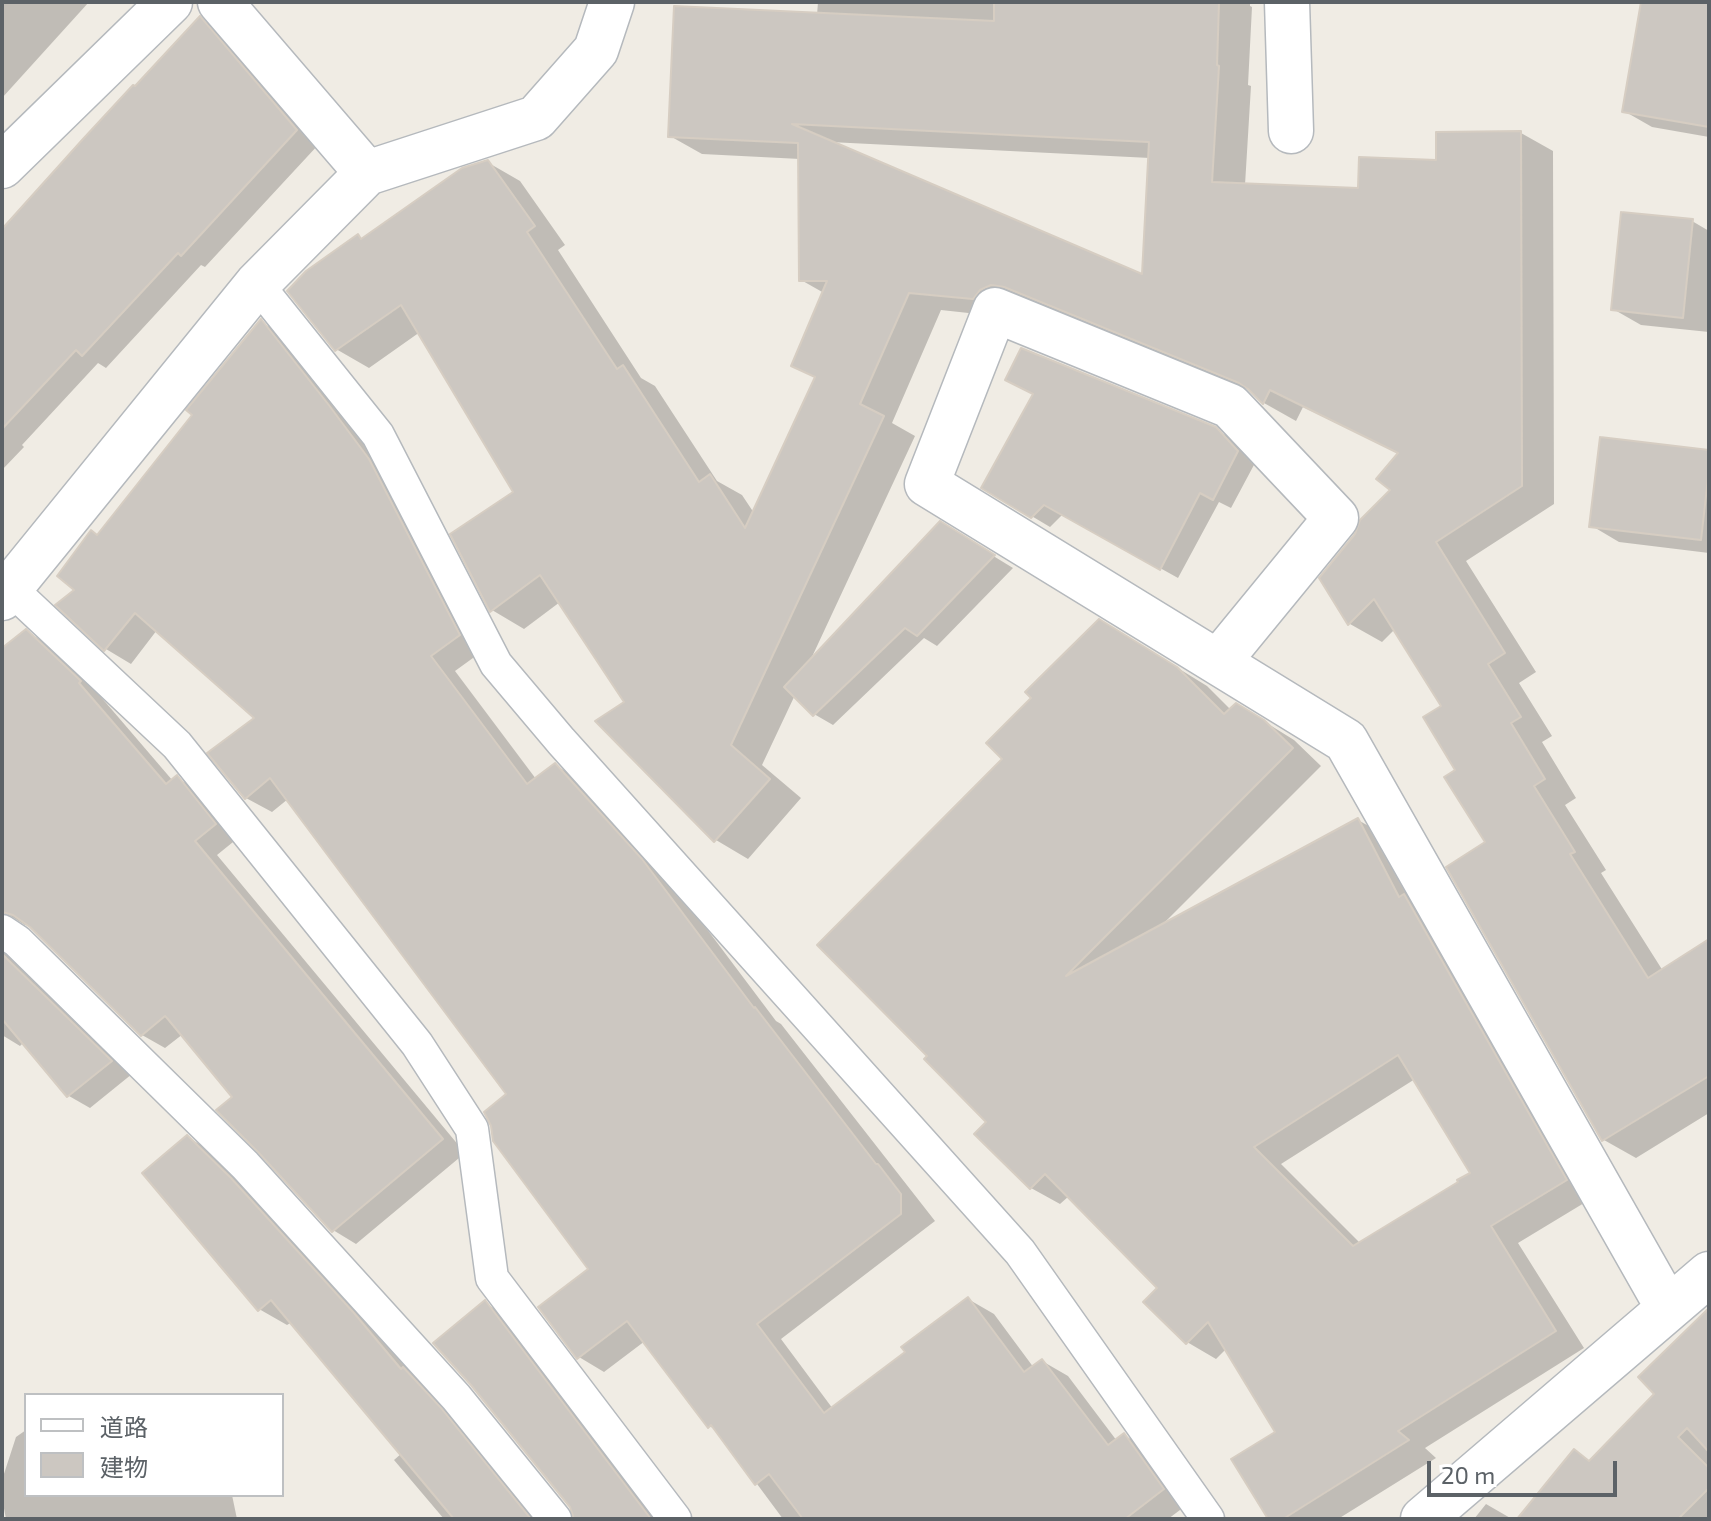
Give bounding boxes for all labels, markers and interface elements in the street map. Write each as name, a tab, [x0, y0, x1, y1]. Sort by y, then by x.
legend	[24, 1393, 284, 1497]
text: 道路	[100, 1412, 148, 1441]
scale bar	[1431, 1445, 1621, 1495]
text: 建物	[100, 1452, 148, 1481]
text: 20 m	[1441, 1460, 1495, 1489]

